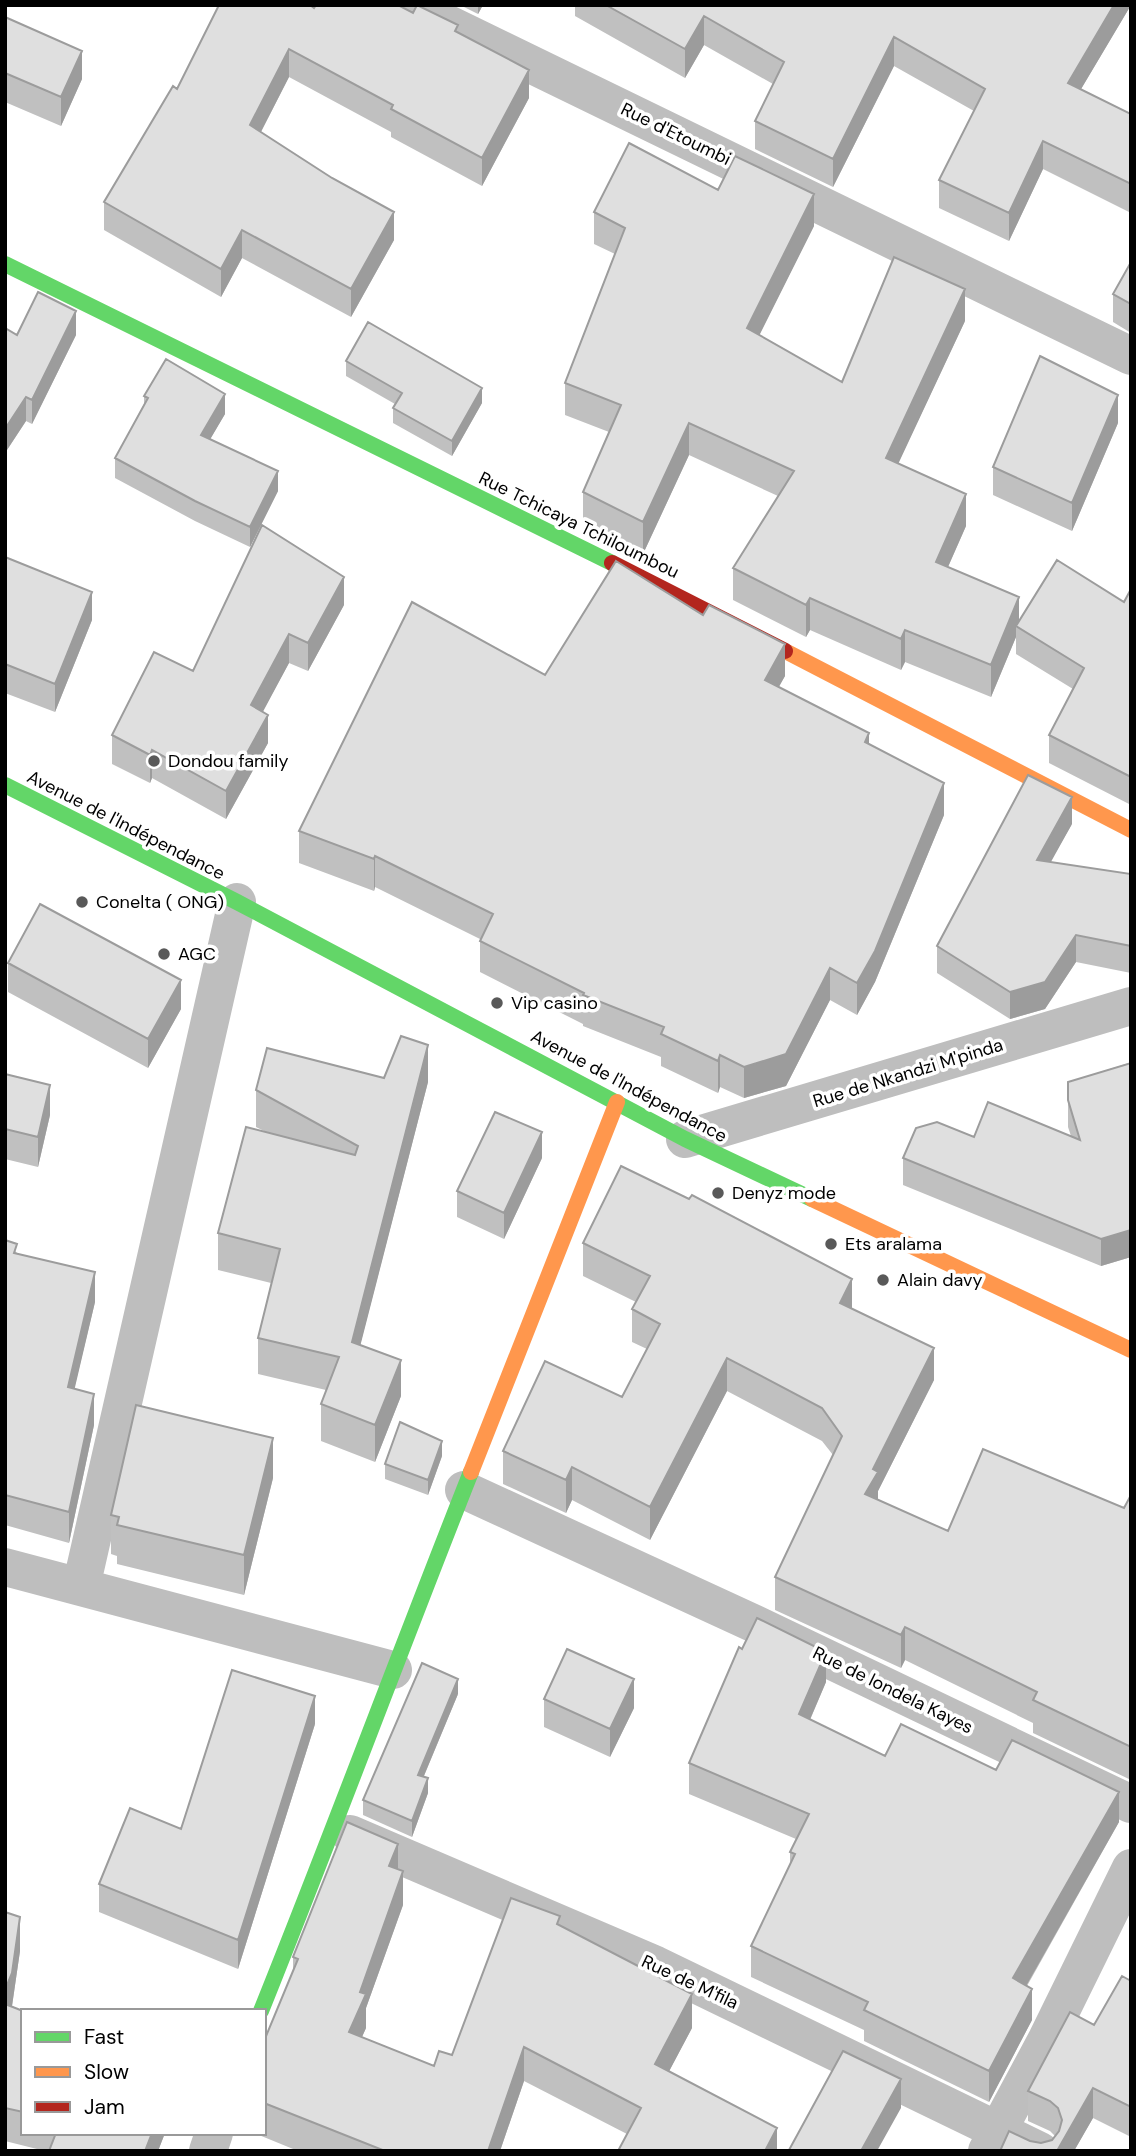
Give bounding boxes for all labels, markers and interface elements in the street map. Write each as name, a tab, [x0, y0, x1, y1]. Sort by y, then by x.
street label: Rue d'Etoumbi	[617, 97, 735, 171]
street label: Rue Tchicaya Tchiloumbou	[475, 466, 683, 584]
place label: Dondou family	[168, 749, 288, 773]
marker: Dondou family	[146, 753, 162, 769]
street label: Avenue de l'Indépendance	[23, 765, 229, 885]
place label: Conelta ( ONG)	[96, 890, 224, 914]
marker: Conelta ( ONG)	[74, 894, 90, 910]
place label: AGC	[178, 942, 216, 966]
marker: AGC	[156, 946, 172, 962]
place label: Vip casino	[511, 991, 598, 1015]
marker: Vip casino	[489, 995, 505, 1011]
street label: Avenue de l'Indépendance	[527, 1024, 731, 1148]
street label: Rue de Nkandzi M'pinda	[810, 1033, 1006, 1113]
place label: Denyz mode	[732, 1181, 836, 1205]
marker: Denyz mode	[710, 1185, 726, 1201]
place label: Ets aralama	[845, 1232, 942, 1256]
marker: Ets aralama	[823, 1236, 839, 1252]
place label: Alain davy	[897, 1268, 982, 1292]
marker: Alain davy	[875, 1272, 891, 1288]
street label: Rue de londela Kayes	[809, 1641, 977, 1739]
street label: Rue de M'fila	[638, 1949, 742, 2015]
legend	[21, 2009, 266, 2135]
text: Fast	[84, 2023, 124, 2051]
text: Slow	[84, 2058, 129, 2086]
text: Jam	[84, 2093, 125, 2121]

